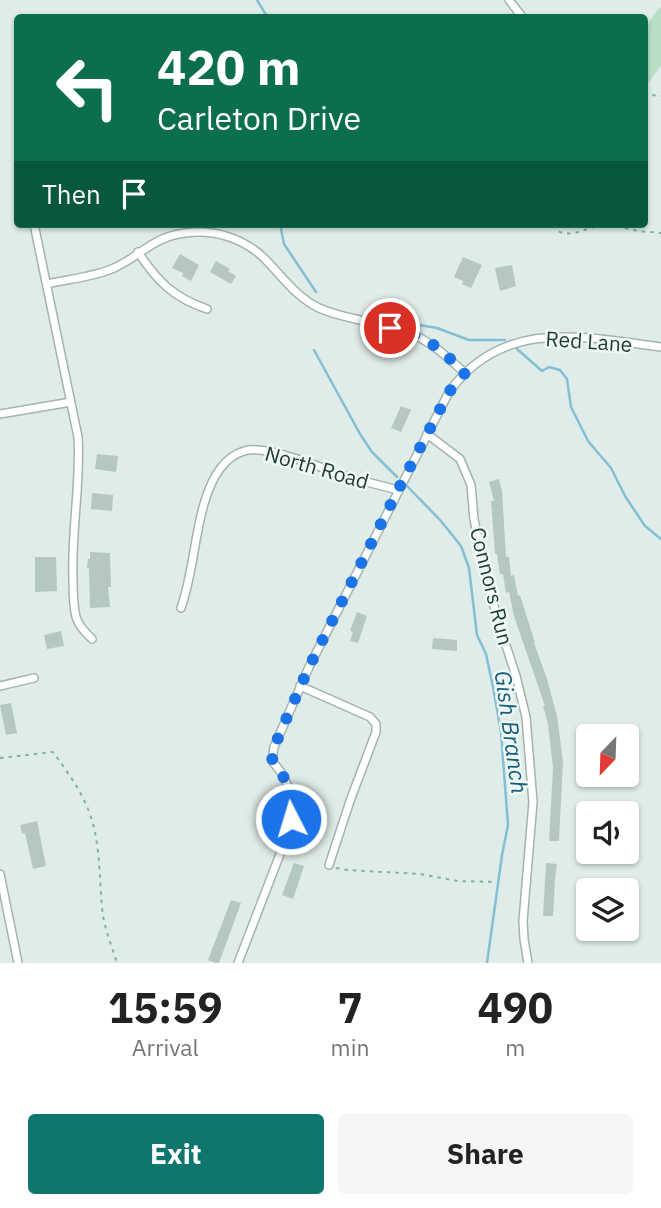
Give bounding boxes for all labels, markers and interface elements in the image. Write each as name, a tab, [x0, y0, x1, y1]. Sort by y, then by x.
text: 420 m	[157, 35, 301, 98]
icon: left	[42, 42, 133, 133]
text: Carleton Drive	[157, 97, 361, 139]
icon: arrive	[115, 175, 153, 213]
text: Then	[42, 177, 101, 211]
pin	[360, 298, 420, 358]
icon: arrive	[371, 309, 409, 347]
street label: Red Lane	[545, 324, 633, 358]
street label: North Road	[262, 439, 372, 495]
street label: Connors Run	[464, 524, 520, 648]
water label: Gish Branch	[489, 669, 535, 795]
north arrow	[576, 724, 639, 788]
map controls	[576, 724, 639, 941]
position arrow	[254, 782, 328, 856]
button: sound	[576, 801, 639, 864]
button: layers	[576, 878, 639, 941]
text: 15:59	[108, 980, 223, 1035]
text: 7	[337, 980, 363, 1035]
text: 490	[477, 980, 553, 1035]
text: Arrival	[132, 1032, 199, 1062]
text: min	[331, 1032, 369, 1062]
text: m	[505, 1032, 525, 1062]
button: Exit	[28, 1114, 324, 1194]
button: Share	[338, 1114, 633, 1194]

